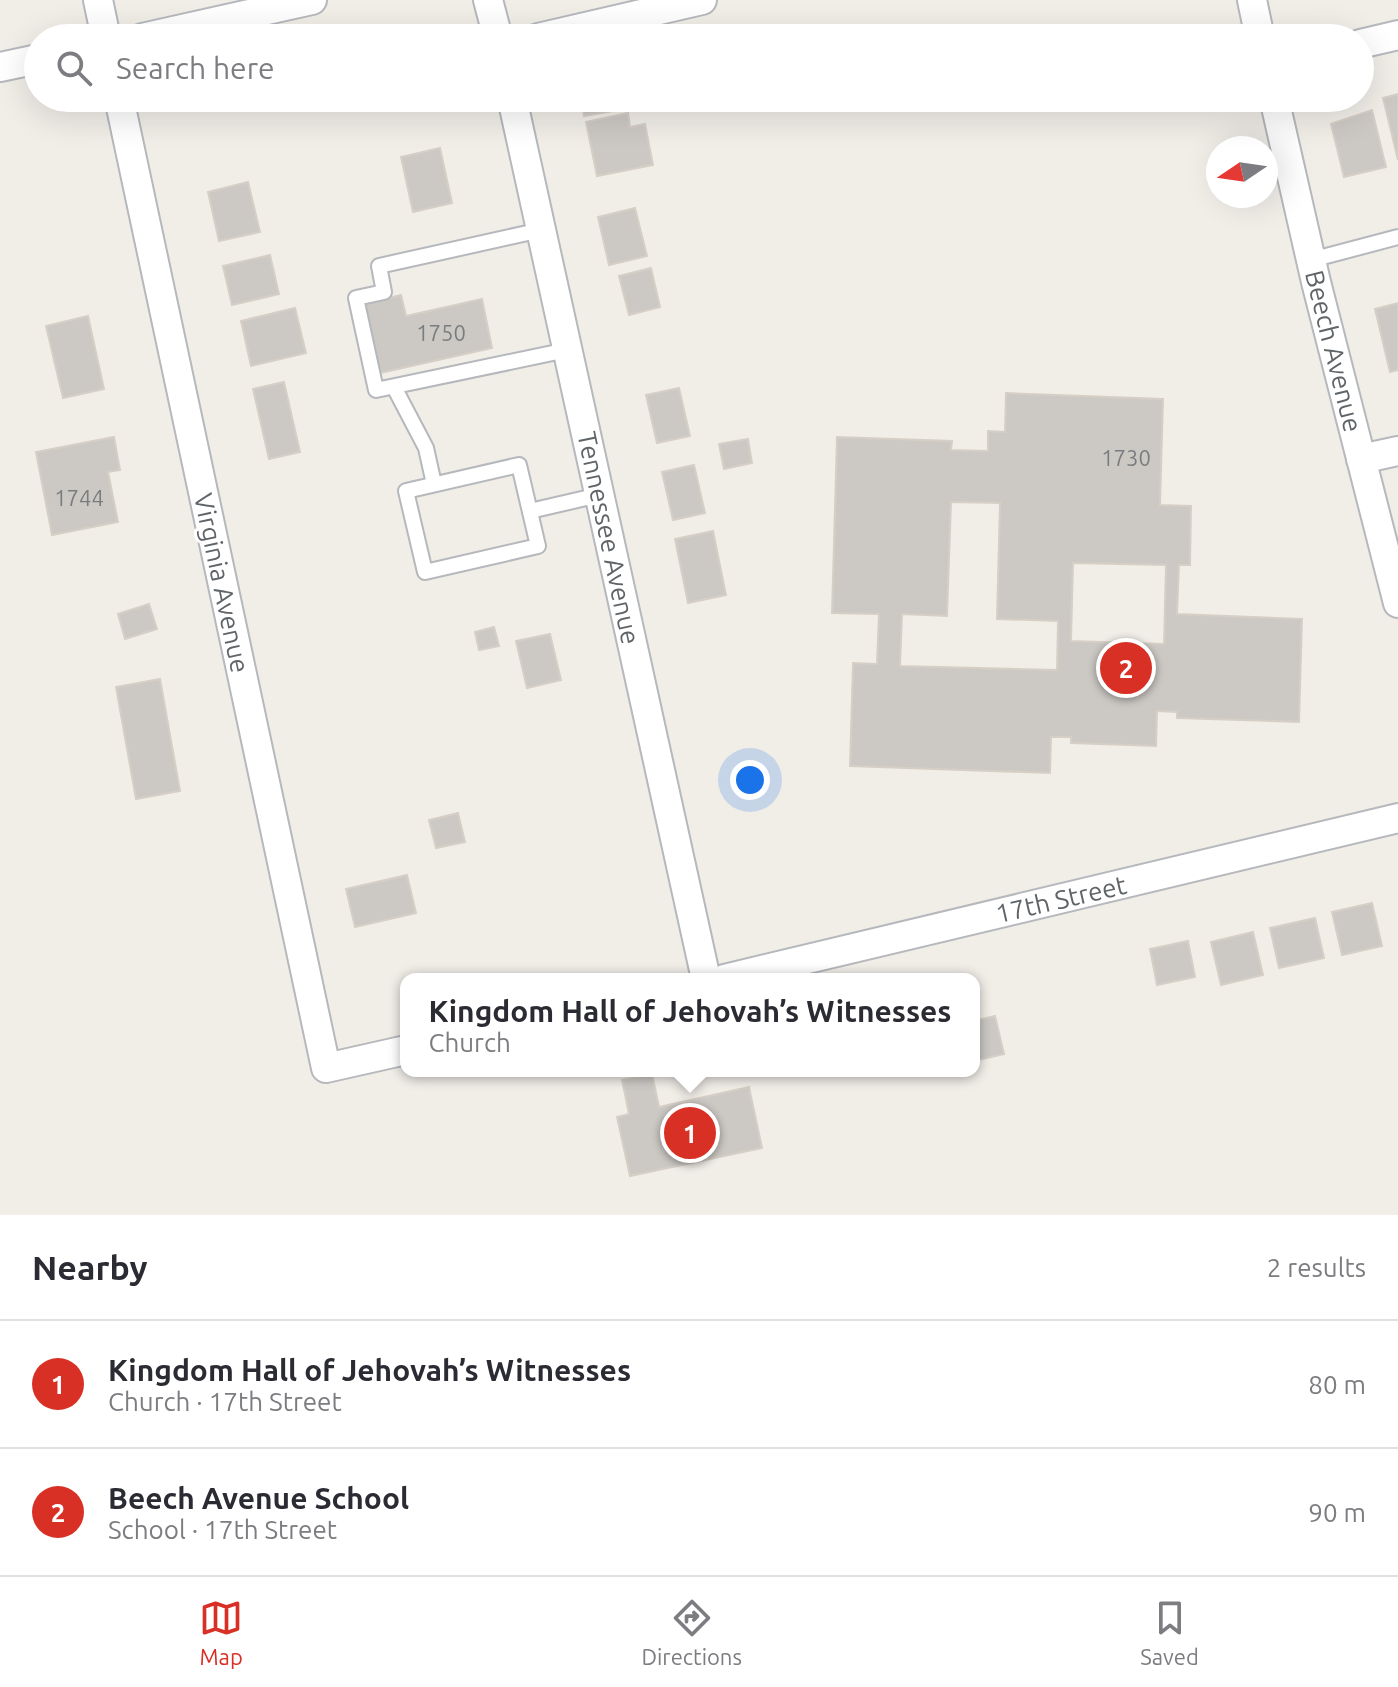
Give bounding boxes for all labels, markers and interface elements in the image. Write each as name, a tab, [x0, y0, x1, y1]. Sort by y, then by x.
search box	[24, 24, 1374, 112]
icon: search	[52, 46, 96, 90]
text: Search here	[116, 51, 275, 85]
north arrow	[1206, 136, 1278, 208]
street label: Beech Avenue	[1300, 267, 1368, 435]
house number: 1750	[416, 320, 466, 345]
street label: Tennessee Avenue	[572, 429, 646, 647]
house number: 1730	[1101, 445, 1151, 470]
house number: 1744	[54, 485, 104, 510]
street label: Virginia Avenue	[189, 491, 255, 675]
pin: 2	[1100, 638, 1152, 698]
your location	[730, 760, 770, 800]
street label: 17th Street	[993, 870, 1129, 928]
popup	[400, 973, 980, 1077]
text: Kingdom Hall of Jehovah’s Witnesses	[428, 994, 952, 1028]
text: Church	[428, 1028, 511, 1057]
pin: 1	[664, 1103, 716, 1163]
text: Nearby	[32, 1248, 147, 1286]
text: 2 results	[1267, 1253, 1366, 1282]
text: Kingdom Hall of Jehovah’s Witnesses	[108, 1353, 631, 1387]
text: 1	[51, 1370, 65, 1399]
text: 80 m	[1308, 1370, 1366, 1399]
text: Church · 17th Street	[108, 1387, 342, 1416]
text: Beech Avenue School	[108, 1481, 409, 1515]
text: 2	[51, 1498, 65, 1527]
text: 90 m	[1308, 1498, 1366, 1527]
text: School · 17th Street	[108, 1515, 337, 1544]
tab: Map	[199, 1596, 243, 1669]
tab: Directions	[641, 1596, 742, 1669]
tab: Saved	[1140, 1596, 1199, 1669]

